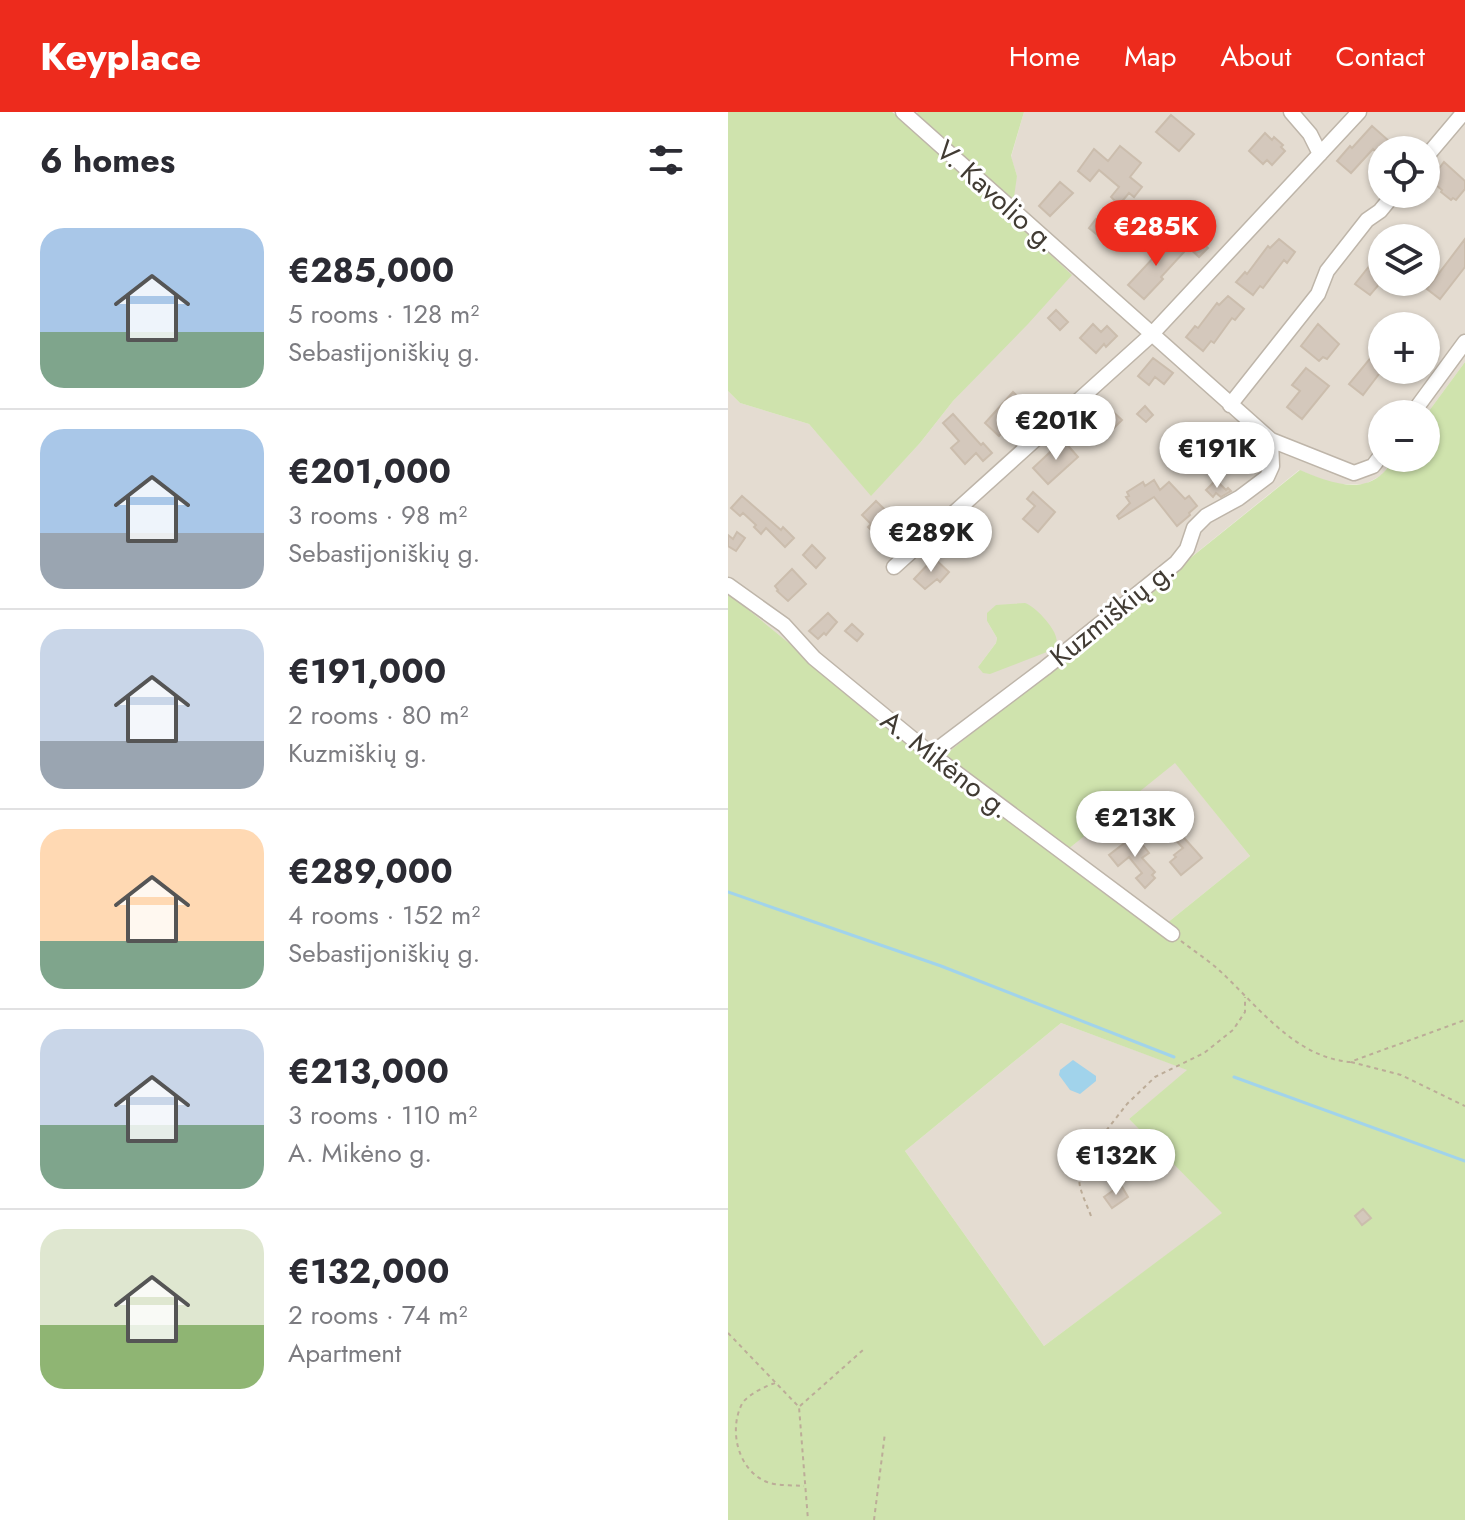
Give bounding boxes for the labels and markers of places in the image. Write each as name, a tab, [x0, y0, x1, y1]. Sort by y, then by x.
pin: €285K	[1100, 200, 1212, 268]
pin: €201K	[1000, 394, 1112, 462]
pin: €191K	[1161, 422, 1273, 490]
pin: €289K	[875, 506, 987, 574]
pin: €213K	[1079, 791, 1191, 859]
pin: €132K	[1060, 1129, 1172, 1197]

